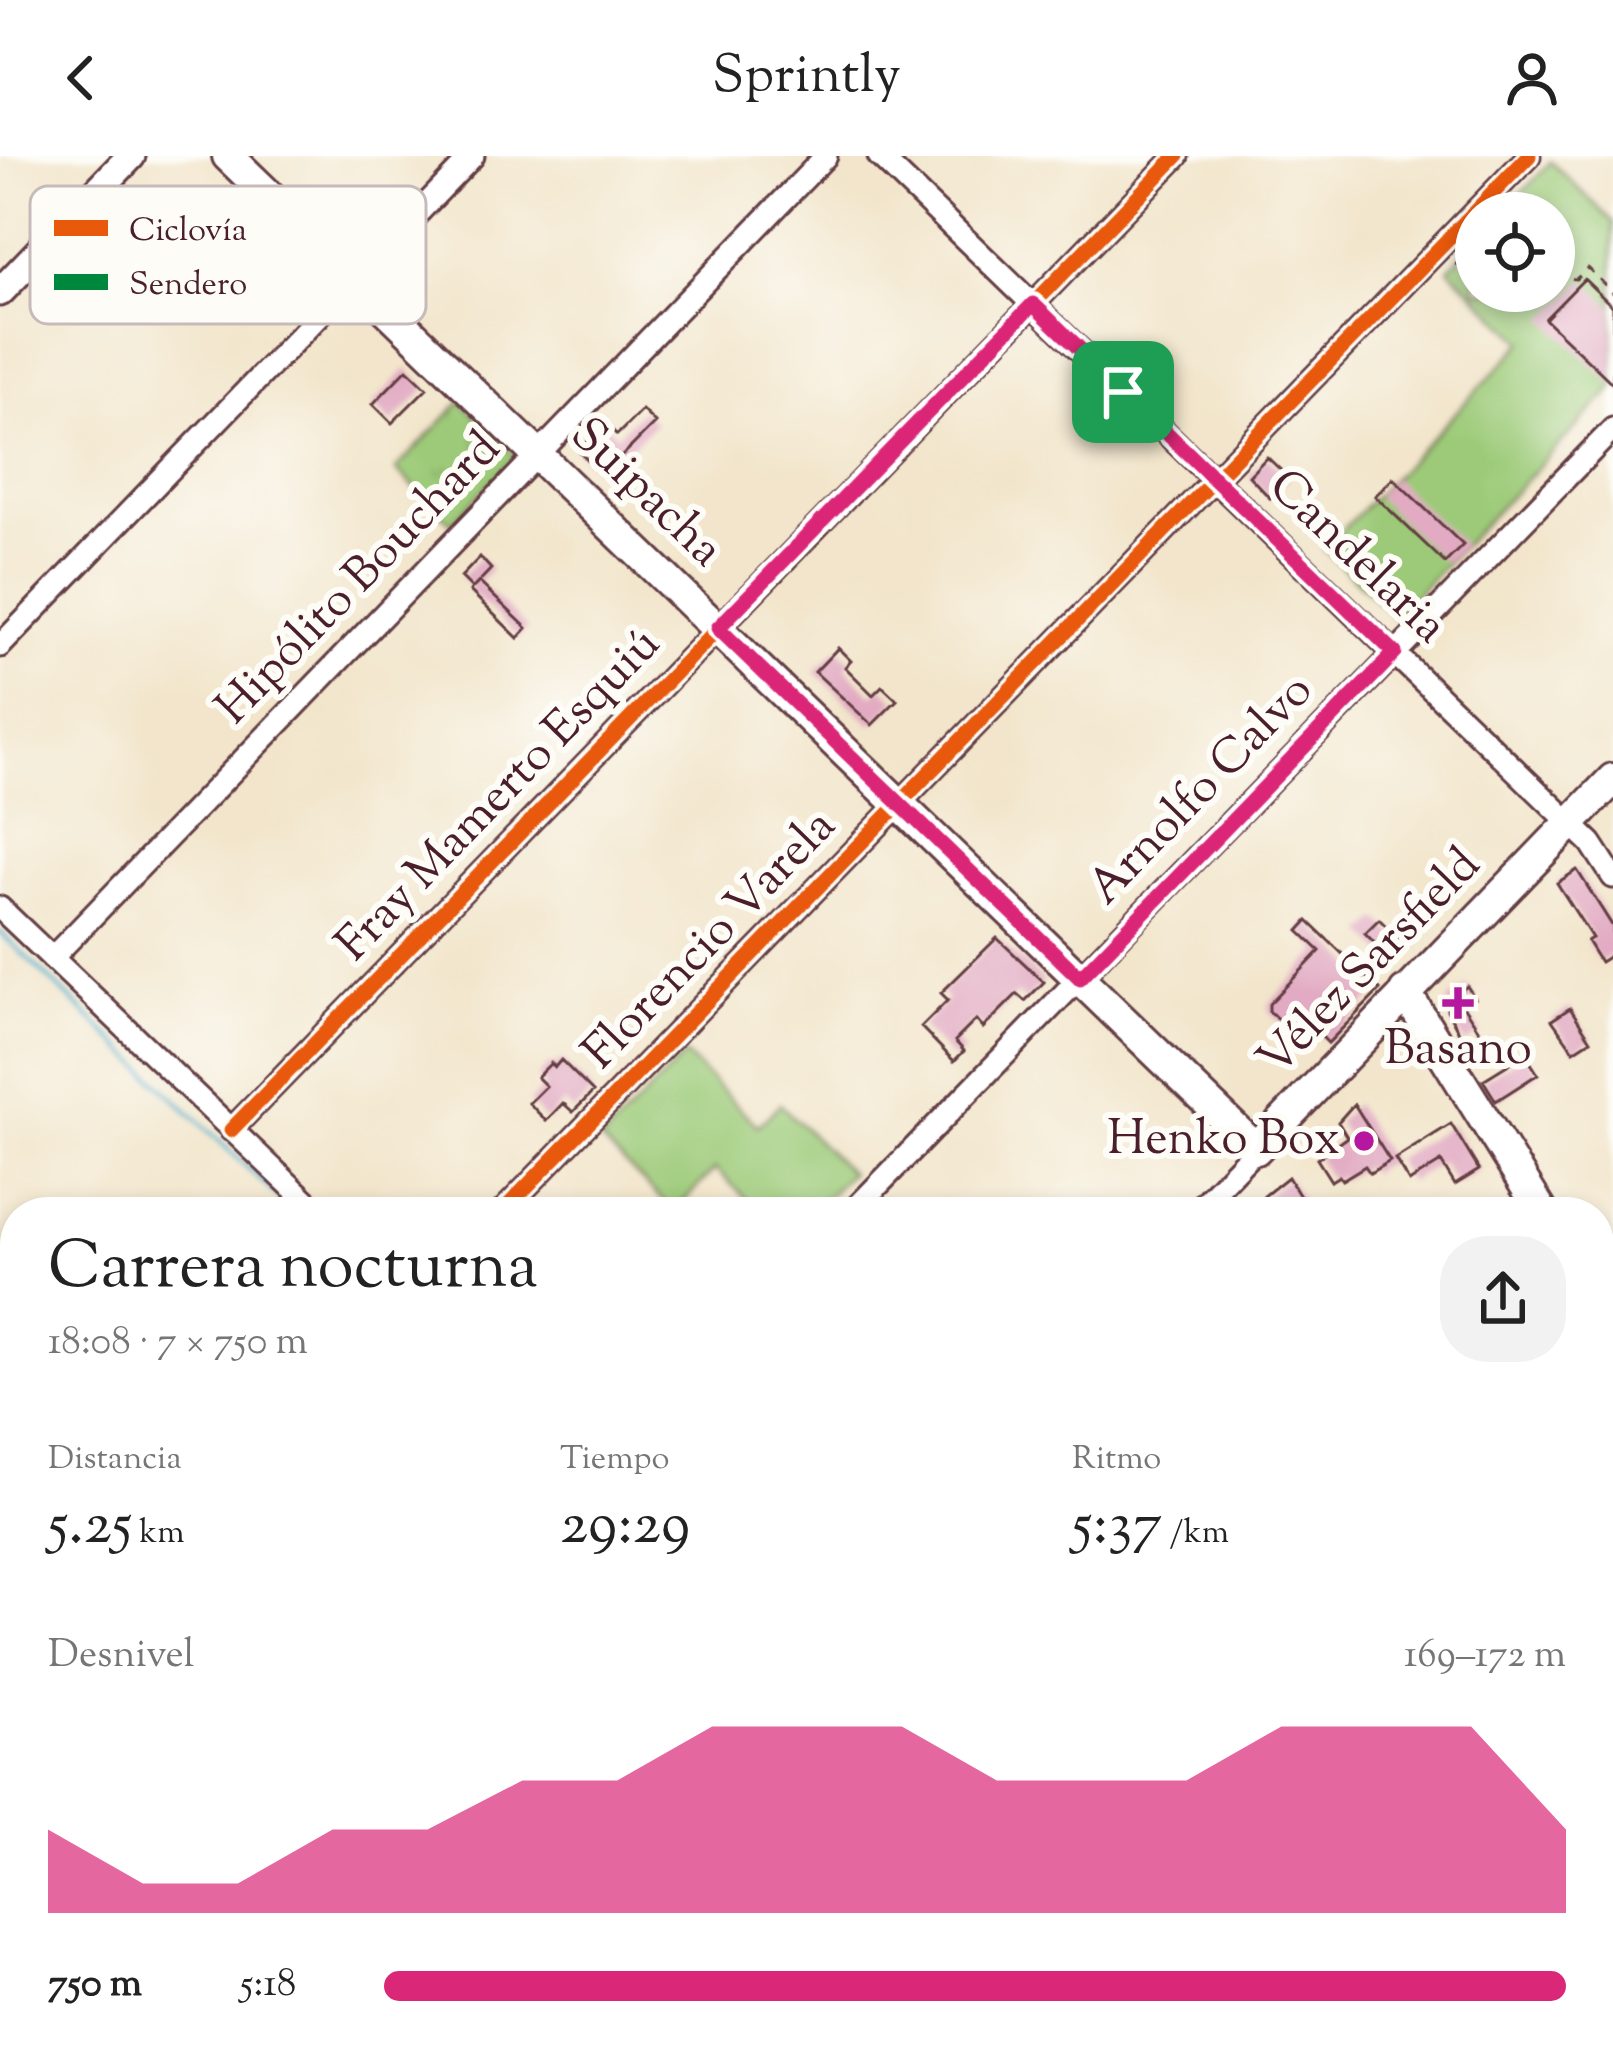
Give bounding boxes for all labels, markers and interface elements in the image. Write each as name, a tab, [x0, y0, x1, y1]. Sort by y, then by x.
text: Sprintly	[712, 39, 901, 117]
icon: back	[48, 45, 114, 111]
icon: person	[1499, 45, 1565, 111]
legend	[30, 186, 426, 324]
map controls	[1455, 192, 1575, 312]
button: locate	[1455, 192, 1575, 312]
text: Ciclovía	[129, 208, 247, 256]
text: Sendero	[129, 262, 247, 310]
pin	[1072, 341, 1174, 443]
icon: arrive	[1090, 359, 1156, 425]
street label: Suipacha	[553, 403, 737, 585]
street label: Hipólito Bouchard	[202, 418, 518, 742]
street label: Candelaria	[1251, 455, 1461, 661]
street label: Fray Mamerto Esquiú	[322, 613, 678, 979]
street label: Arnolfo Calvo	[1074, 660, 1330, 922]
street label: Florencio Varela	[569, 795, 853, 1087]
street label: Vélez Sarsfield	[1244, 834, 1498, 1094]
marker: Basano	[1445, 990, 1471, 1016]
place label: Basano	[1384, 1017, 1532, 1086]
place label: Henko Box	[1107, 1107, 1340, 1176]
marker: Henko Box	[1351, 1128, 1377, 1154]
text: Carrera nocturna	[48, 1223, 538, 1318]
button: share	[1440, 1236, 1566, 1362]
text: 18:08 · 7 × 750 m	[48, 1316, 308, 1372]
text: Distancia	[48, 1436, 182, 1484]
text: Tiempo	[560, 1436, 670, 1484]
text: Ritmo	[1072, 1436, 1161, 1484]
text: 5.25	[48, 1484, 132, 1571]
text: 29:29	[560, 1484, 690, 1571]
text: 5:37	[1072, 1484, 1162, 1571]
text: km	[132, 1510, 185, 1558]
text: /km	[1162, 1510, 1229, 1558]
text: Desnivel	[48, 1629, 194, 1685]
text: 169–172 m	[1404, 1629, 1566, 1685]
text: 750 m	[48, 1958, 142, 2014]
text: 5:18	[240, 1958, 296, 2014]

